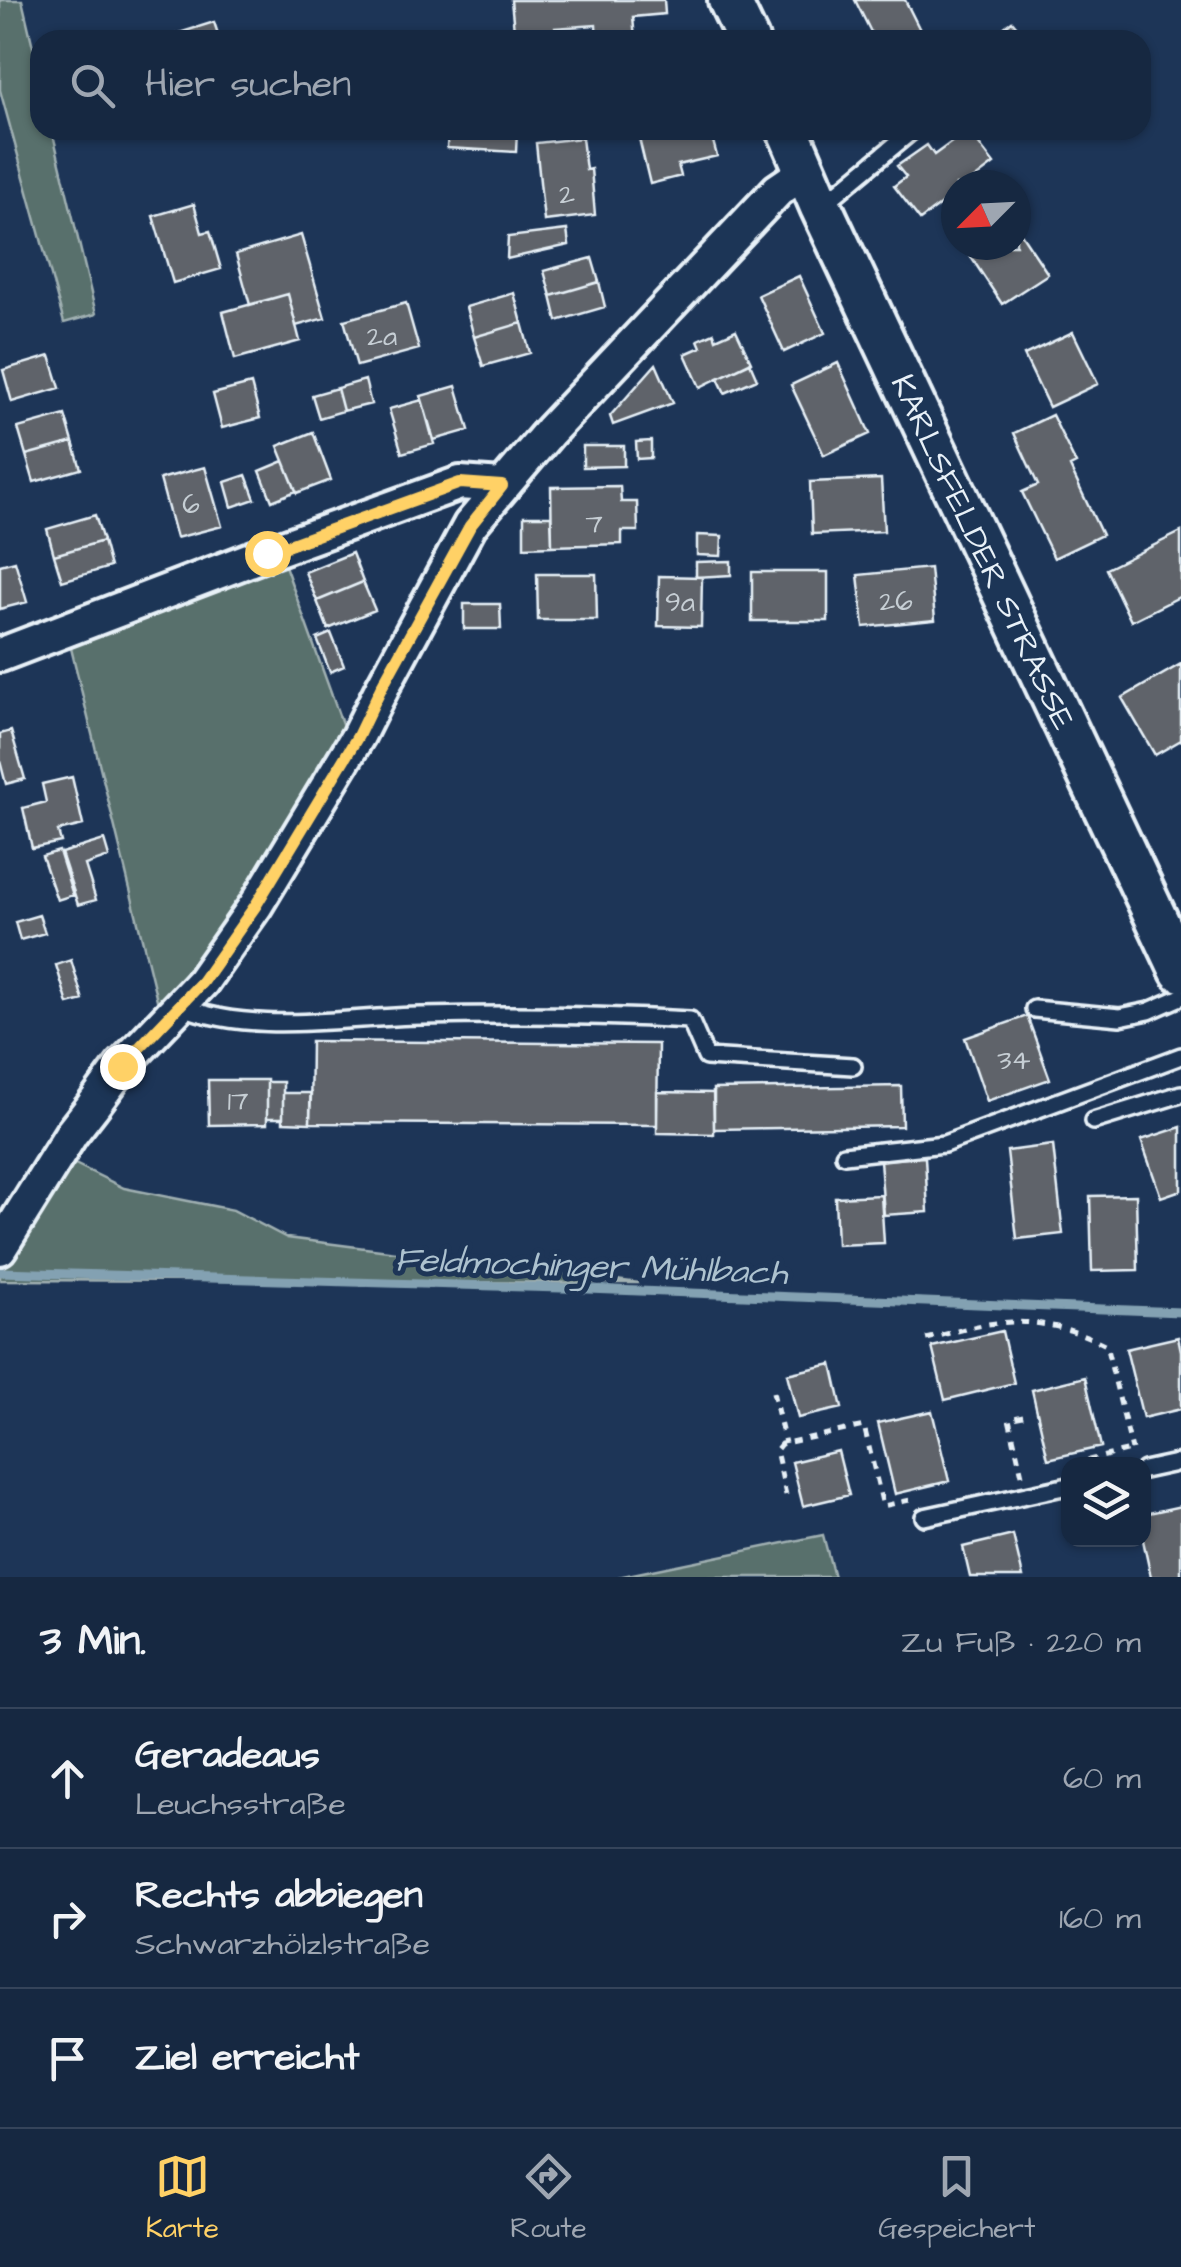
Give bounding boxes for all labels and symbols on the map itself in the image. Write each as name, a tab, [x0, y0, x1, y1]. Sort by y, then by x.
north arrow	[941, 170, 1031, 260]
house number: 2	[559, 175, 575, 214]
house number: 2a	[367, 317, 397, 356]
street label: KARLSFELDER STRASSE	[879, 367, 1085, 738]
house number: 6	[182, 485, 200, 524]
house number: 7	[585, 505, 603, 544]
route start	[245, 531, 291, 577]
house number: 26	[879, 582, 913, 621]
house number: 9a	[665, 583, 695, 622]
house number: 34	[997, 1041, 1031, 1080]
route end	[100, 1044, 146, 1090]
house number: 17	[228, 1082, 248, 1121]
water label: Feldmochinger Mühlbach	[394, 1235, 790, 1299]

